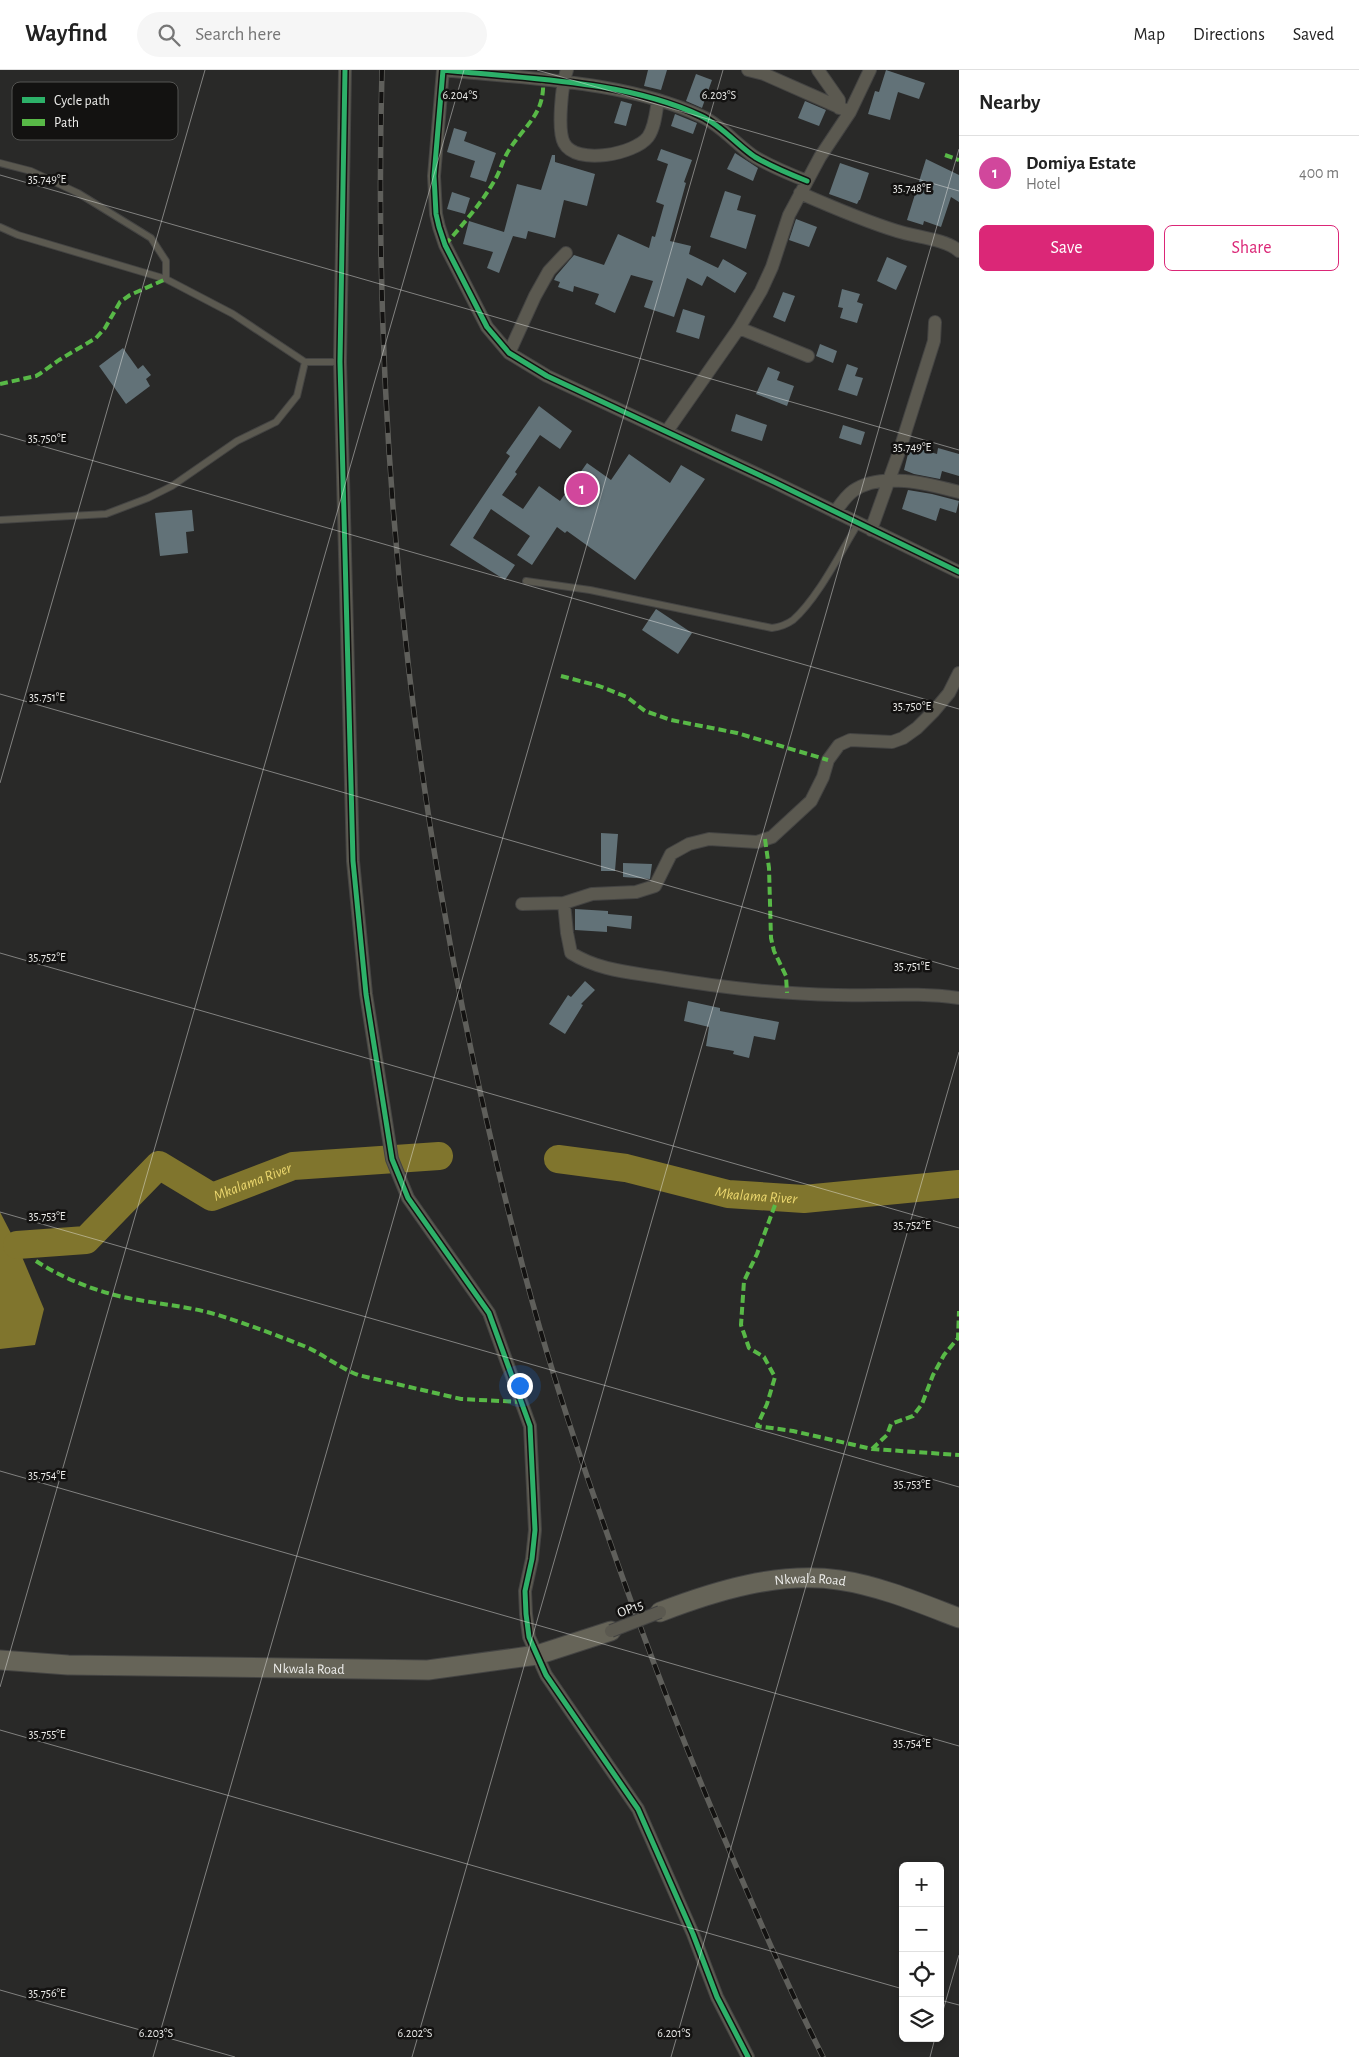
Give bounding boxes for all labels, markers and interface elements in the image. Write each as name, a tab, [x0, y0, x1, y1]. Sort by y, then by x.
search box	[137, 12, 487, 57]
icon: search	[155, 21, 183, 49]
text: Wayfind	[25, 22, 107, 46]
text: Search here	[195, 25, 281, 44]
text: Map	[1134, 26, 1165, 44]
text: Directions	[1193, 26, 1265, 44]
text: Saved	[1293, 26, 1334, 44]
legend	[12, 82, 178, 140]
text: 6.204°S	[442, 89, 478, 101]
text: 6.203°S	[702, 89, 736, 101]
text: Nearby	[979, 92, 1040, 113]
text: Cycle path	[54, 94, 110, 108]
text: Path	[54, 116, 79, 130]
text: Domiya Estate	[1026, 154, 1136, 173]
text: 1	[992, 165, 998, 181]
text: 400 m	[1299, 165, 1339, 181]
text: 35.749°E	[28, 173, 66, 185]
text: Hotel	[1026, 176, 1061, 192]
text: 35.748°E	[893, 182, 931, 194]
button: Save	[979, 225, 1154, 271]
button: Share	[1164, 225, 1339, 271]
text: 35.750°E	[28, 432, 66, 444]
text: 35.749°E	[893, 441, 931, 453]
pin: 1	[566, 470, 598, 508]
text: 35.751°E	[29, 691, 65, 703]
text: 35.750°E	[893, 700, 931, 712]
text: 35.752°E	[28, 951, 66, 963]
text: 35.751°E	[894, 960, 930, 972]
water label: Mkalama River	[211, 1160, 295, 1204]
water label: Mkalama River	[713, 1184, 799, 1207]
text: 35.753°E	[29, 1210, 66, 1222]
text: 35.752°E	[893, 1219, 931, 1231]
your location	[507, 1373, 533, 1399]
text: 35.754°E	[28, 1469, 66, 1481]
text: 35.753°E	[894, 1478, 931, 1490]
street label: Nkwala Road	[774, 1572, 847, 1589]
street label: OP15	[615, 1598, 646, 1620]
street label: Nkwala Road	[273, 1662, 345, 1677]
text: 35.755°E	[28, 1728, 66, 1740]
text: 35.754°E	[893, 1737, 931, 1749]
map controls	[899, 1862, 944, 2042]
button: +	[899, 1862, 944, 1907]
button: −	[899, 1907, 944, 1952]
button: locate	[899, 1952, 944, 1997]
text: 35.756°E	[28, 1987, 66, 1999]
button: layers	[899, 1997, 944, 2042]
text: 6.203°S	[139, 2027, 173, 2039]
text: 6.202°S	[398, 2027, 433, 2039]
text: 6.201°S	[657, 2027, 691, 2039]

